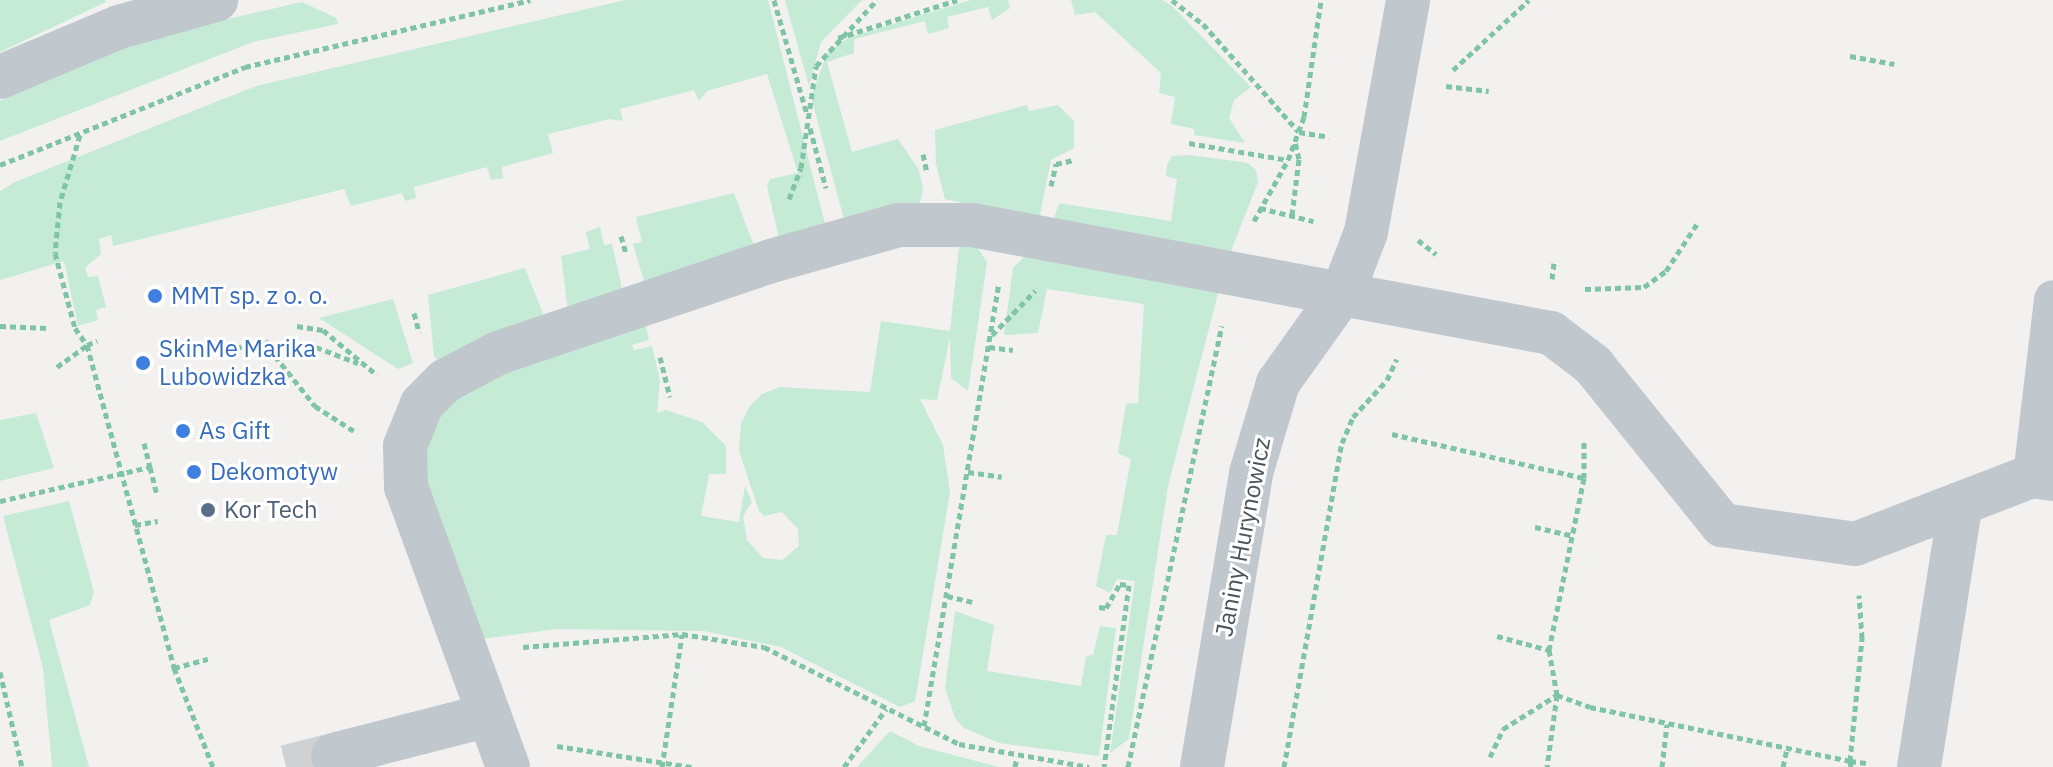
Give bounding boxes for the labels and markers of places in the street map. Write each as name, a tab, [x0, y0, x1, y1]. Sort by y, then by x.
place label: MMT sp. z o. o.	[171, 282, 328, 310]
marker: MMT sp. z o. o.	[146, 287, 164, 305]
place label: SkinMe Marika Lubowidzka	[159, 335, 316, 391]
marker: SkinMe Marika Lubowidzka	[134, 354, 152, 372]
place label: As Gift	[199, 417, 271, 445]
marker: As Gift	[174, 422, 192, 440]
place label: Dekomotyw	[210, 458, 338, 486]
marker: Dekomotyw	[185, 463, 203, 481]
place label: Kor Tech	[224, 496, 318, 524]
marker: Kor Tech	[199, 501, 217, 519]

